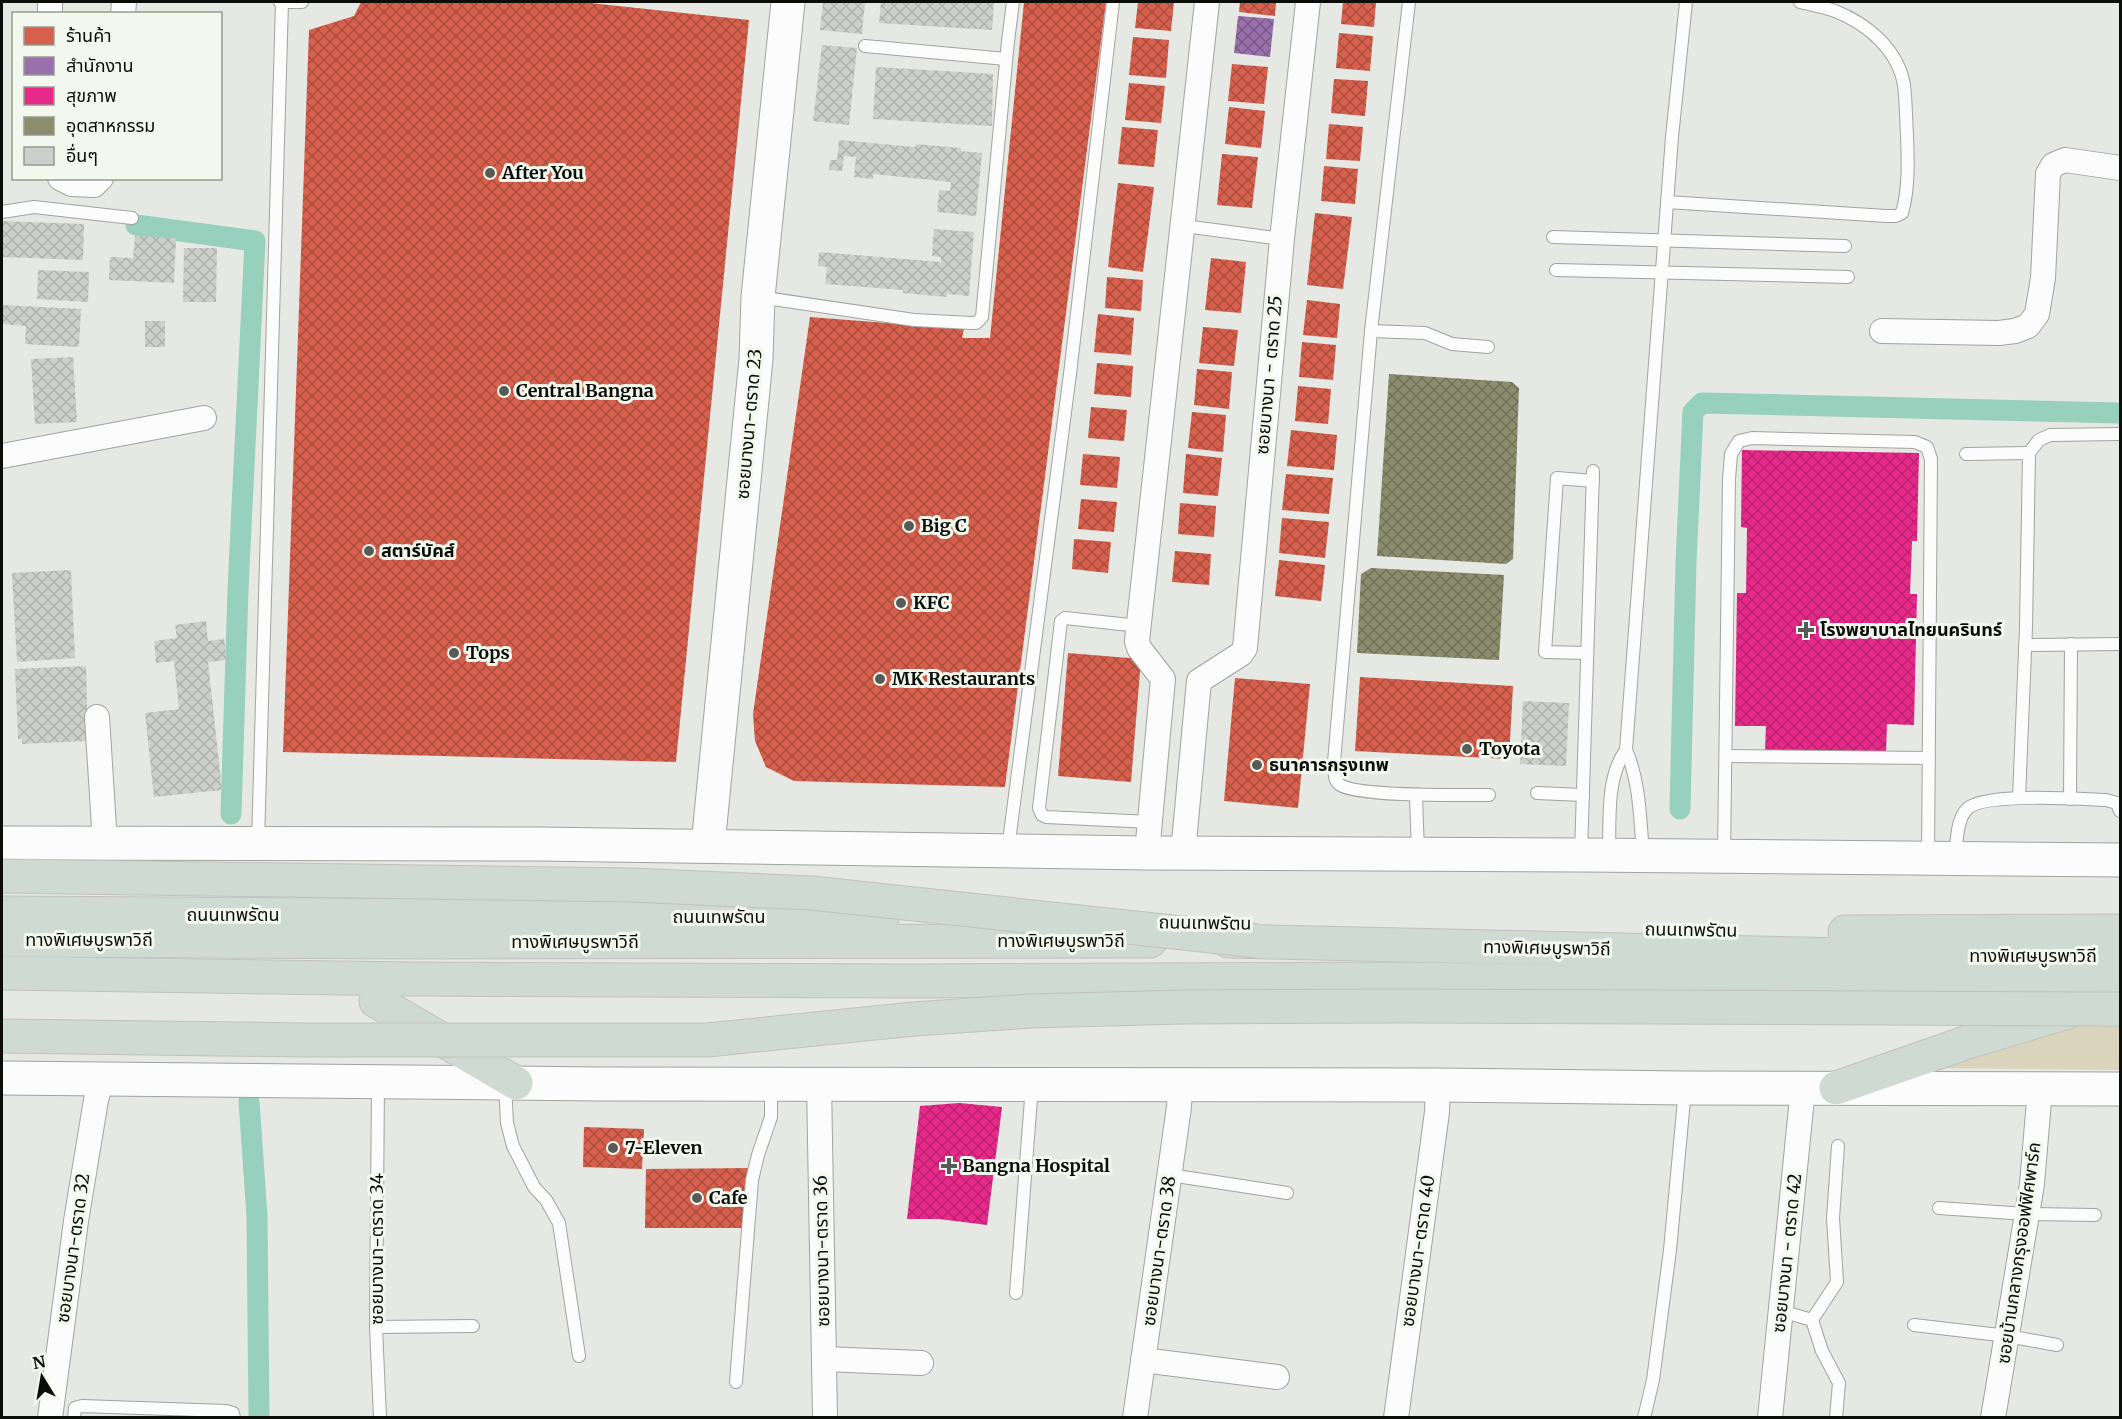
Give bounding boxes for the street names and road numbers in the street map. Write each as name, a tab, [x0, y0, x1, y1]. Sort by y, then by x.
street label: ซอยบางนา - ตราด 25	[1250, 294, 1287, 455]
street label: ซอยบางนา-ตราด 23	[730, 348, 767, 500]
street label: ถนนเทพรัตน	[187, 903, 279, 926]
street label: ถนนเทพรัตน	[673, 905, 765, 928]
street label: ถนนเทพรัตน	[1158, 910, 1252, 935]
street label: ถนนเทพรัตน	[1644, 917, 1738, 942]
street label: ทางพิเศษบูรพาวิถี	[25, 928, 153, 952]
street label: ทางพิเศษบูรพาวิถี	[997, 929, 1125, 953]
street label: ทางพิเศษบูรพาวิถี	[511, 930, 639, 954]
street label: ทางพิเศษบูรพาวิถี	[1483, 935, 1611, 961]
street label: ทางพิเศษบูรพาวิถี	[1969, 944, 2097, 968]
street label: ซอยบ้านกลางกรุงออฟฟิศพาร์ค	[1992, 1141, 2045, 1365]
street label: ซอยบางนา-ตราด 32	[51, 1172, 94, 1324]
street label: ซอยบางนา - ตราด 42	[1767, 1172, 1806, 1334]
street label: ซอยบางนา-ตราด 34	[365, 1173, 388, 1325]
street label: ซอยบางนา-ตราด 38	[1137, 1174, 1180, 1328]
street label: ซอยบางนา-ตราด 40	[1395, 1174, 1440, 1328]
street label: ซอยบางนา-ตราด 36	[809, 1175, 834, 1327]

